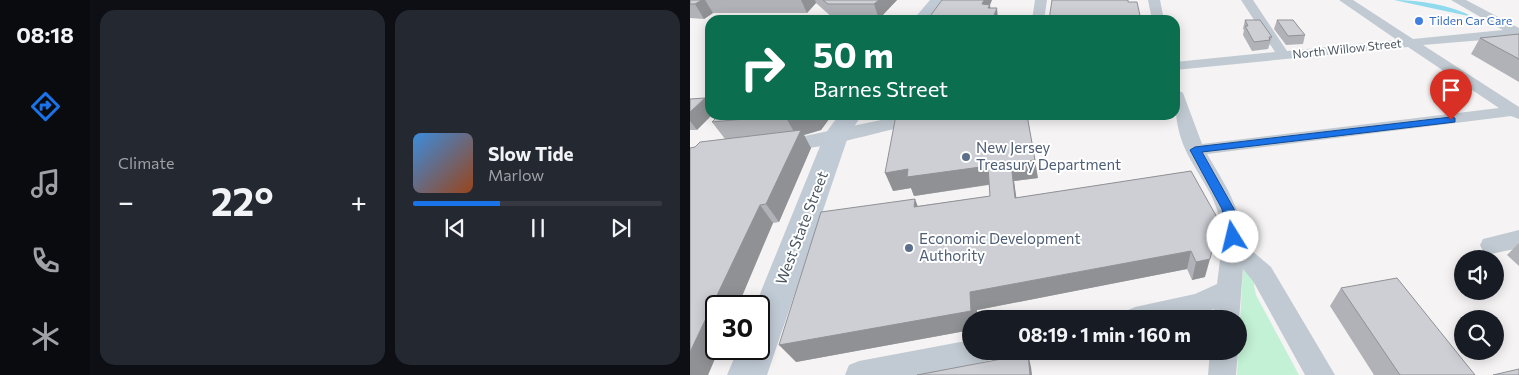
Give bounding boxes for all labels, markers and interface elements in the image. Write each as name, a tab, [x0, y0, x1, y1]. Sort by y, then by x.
place label: Tilden Car Care	[1429, 13, 1512, 27]
marker: Tilden Car Care	[1413, 15, 1425, 27]
text: 08:18	[16, 21, 74, 48]
text: 50 m	[813, 32, 894, 75]
icon: right	[730, 35, 795, 100]
street label: North Willow Street	[1292, 35, 1402, 61]
pin	[1430, 69, 1472, 120]
text: Barnes Street	[813, 75, 948, 102]
icon: arrive	[1437, 76, 1465, 104]
icon: directions	[28, 89, 63, 124]
place label: New Jersey Treasury Department	[976, 138, 1121, 173]
text: Slow Tide	[488, 142, 574, 165]
marker: New Jersey Treasury Department	[960, 151, 972, 163]
text: Climate	[118, 153, 174, 172]
text: Marlow	[488, 165, 544, 184]
icon: music	[28, 166, 63, 201]
street label: West State Street	[771, 168, 831, 287]
text: 22°	[211, 177, 274, 224]
text: −	[118, 184, 134, 218]
text: +	[351, 184, 367, 218]
position arrow	[1206, 210, 1258, 262]
icon: previous	[441, 214, 469, 242]
icon: pause	[524, 214, 552, 242]
icon: next	[607, 214, 635, 242]
place label: Economic Development Authority	[919, 229, 1081, 264]
marker: Economic Development Authority	[903, 242, 915, 254]
icon: phone	[28, 243, 63, 278]
map controls	[1454, 250, 1504, 360]
button: sound	[1454, 250, 1504, 300]
speed limit sign: 30	[705, 295, 770, 360]
button: search	[1454, 310, 1504, 360]
icon: climate	[28, 319, 63, 354]
text: 08:19 · 1 min · 160 m	[1018, 323, 1191, 346]

